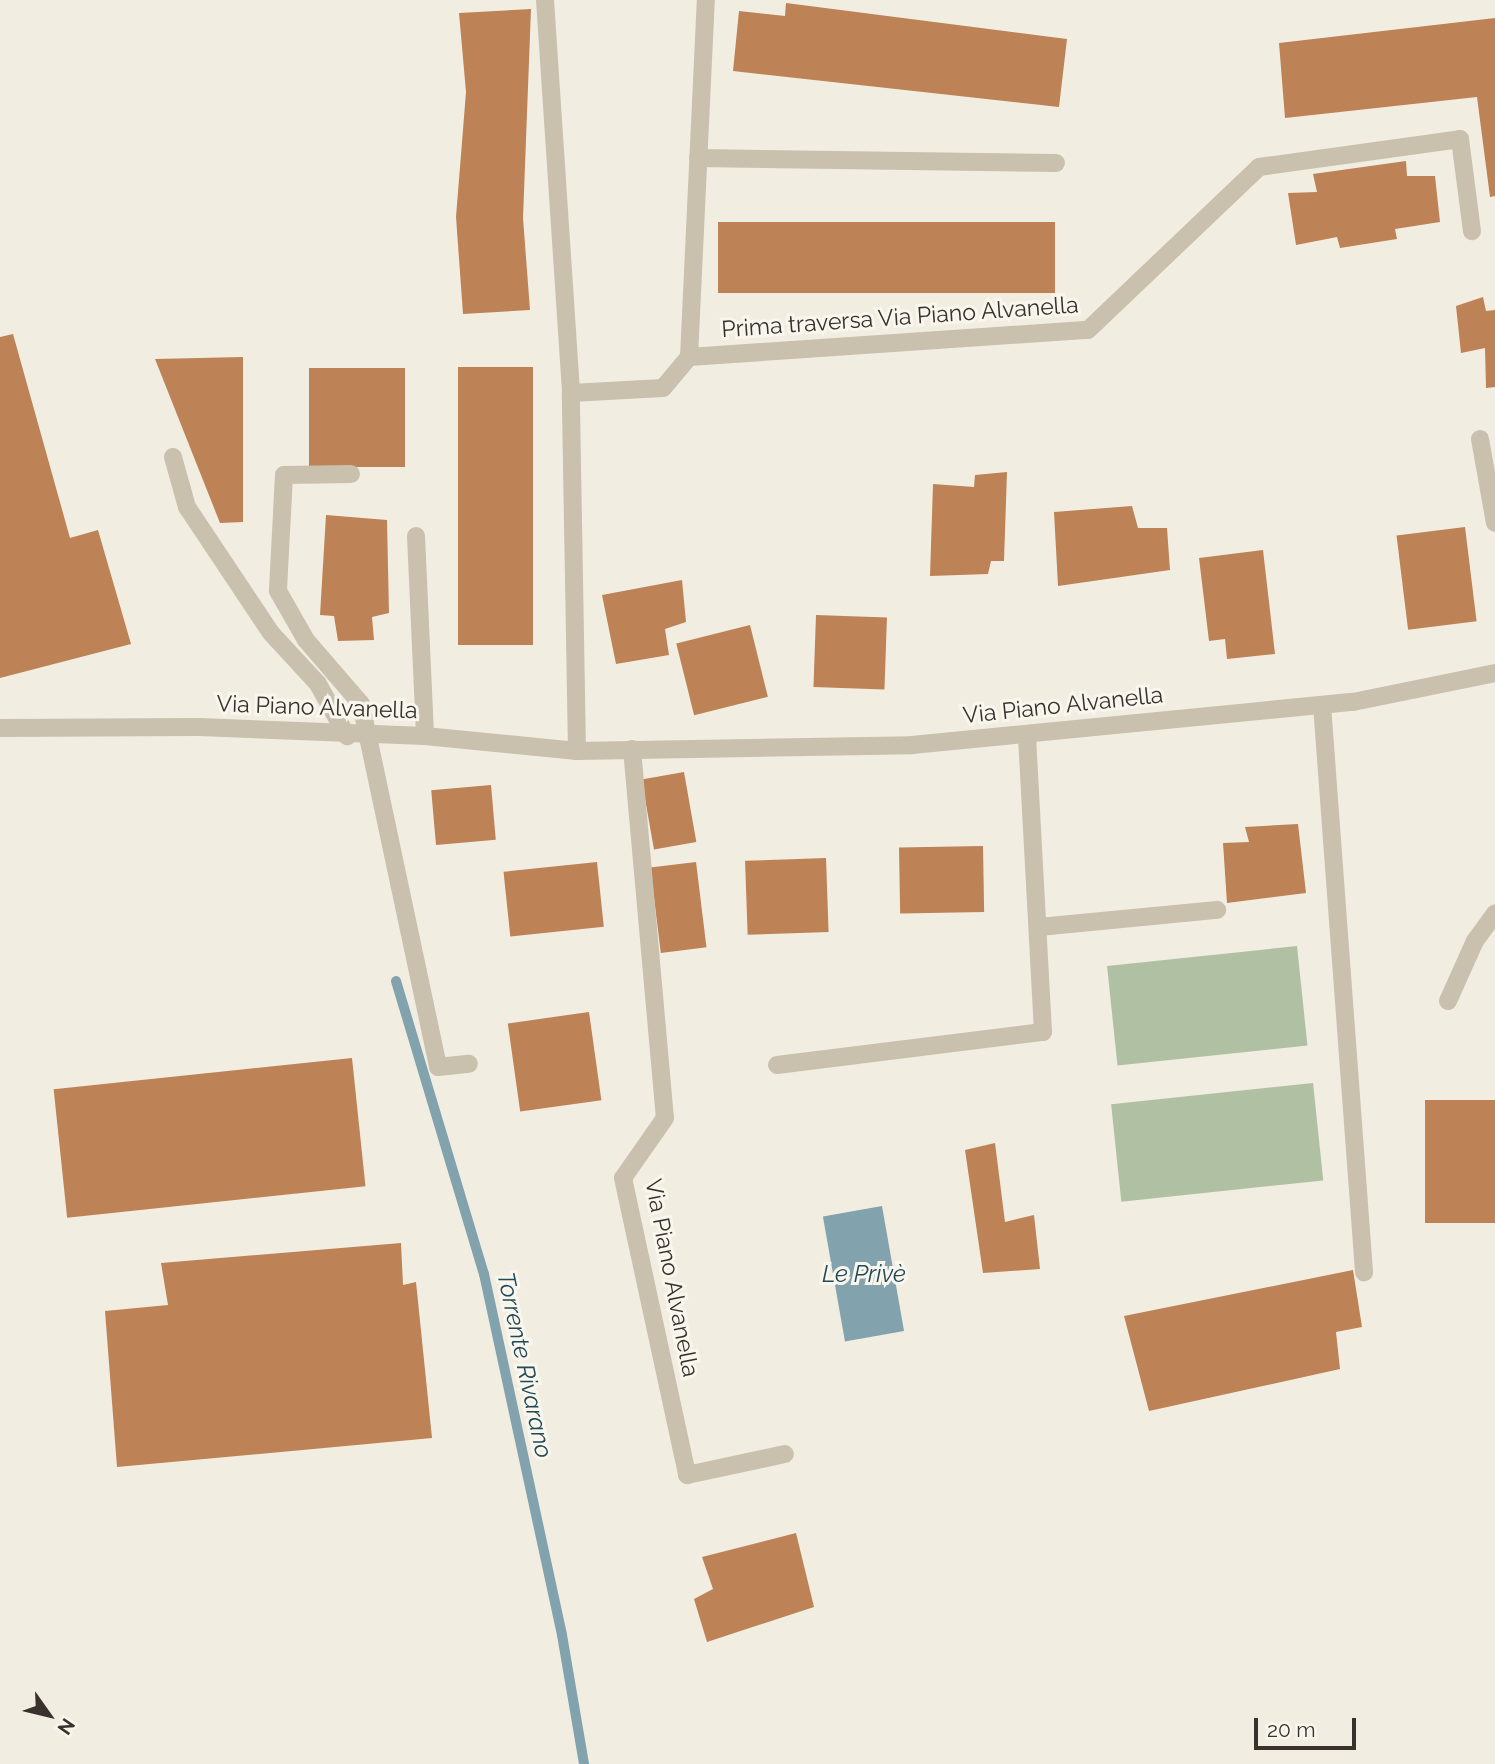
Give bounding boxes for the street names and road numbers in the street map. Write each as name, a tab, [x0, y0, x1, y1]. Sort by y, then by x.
street label: Prima traversa Via Piano Alvanella	[720, 291, 1080, 343]
street label: Via Piano Alvanella	[961, 681, 1165, 729]
street label: Via Piano Alvanella	[216, 690, 418, 724]
street label: Via Piano Alvanella	[639, 1176, 705, 1380]

